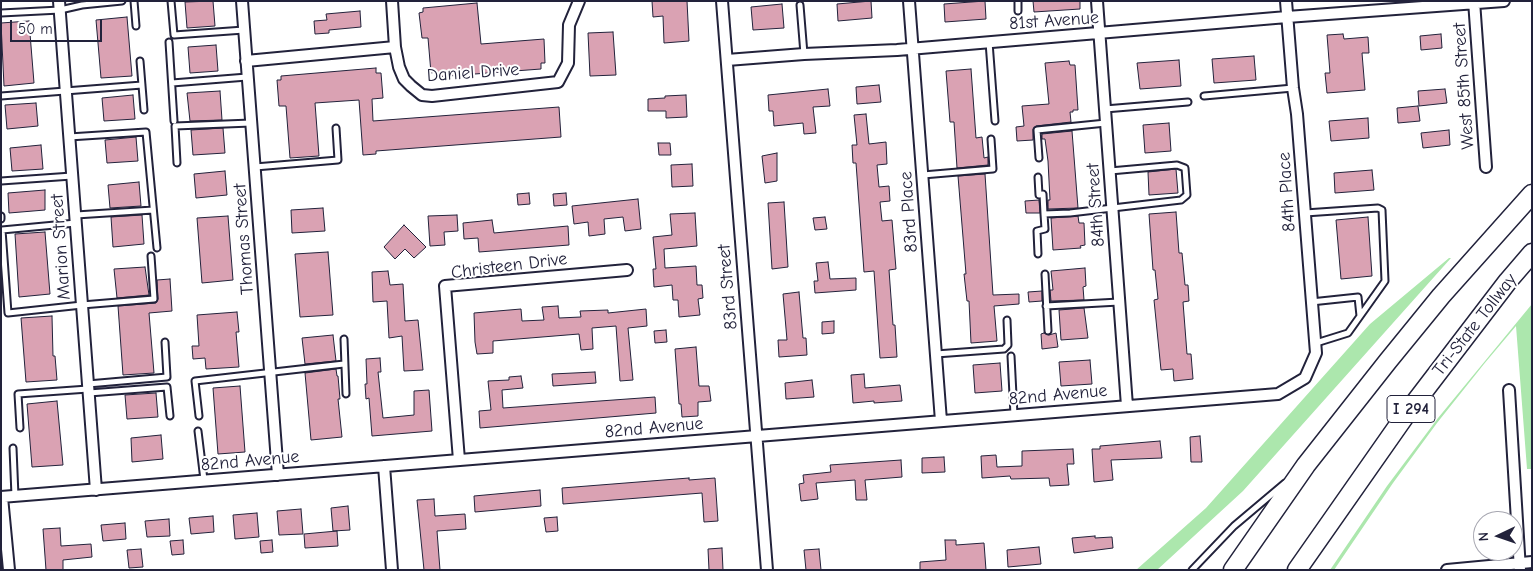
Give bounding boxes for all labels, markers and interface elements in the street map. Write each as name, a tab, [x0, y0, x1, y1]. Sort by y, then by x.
street label: 81st Avenue	[1008, 7, 1100, 35]
scale bar	[12, 10, 105, 42]
text: 50 m	[18, 20, 53, 38]
street label: West 85th Street	[1449, 22, 1479, 150]
street label: Daniel Drive	[426, 59, 520, 87]
street label: 84th Place	[1273, 151, 1301, 233]
street label: 84th Street	[1082, 162, 1110, 248]
street label: 83rd Place	[895, 171, 923, 253]
street label: Thomas Street	[229, 183, 259, 295]
street label: Marion Street	[47, 193, 75, 301]
street label: 83rd Street	[714, 243, 742, 331]
street label: Christeen Drive	[450, 248, 568, 284]
street label: Tri-State Tollway	[1428, 269, 1522, 381]
street label: 82nd Avenue	[1008, 380, 1108, 410]
road number: I 294	[1387, 396, 1435, 422]
street label: 82nd Avenue	[604, 413, 704, 443]
street label: 82nd Avenue	[200, 446, 300, 476]
north arrow	[1473, 511, 1523, 561]
text: N	[1475, 532, 1492, 542]

